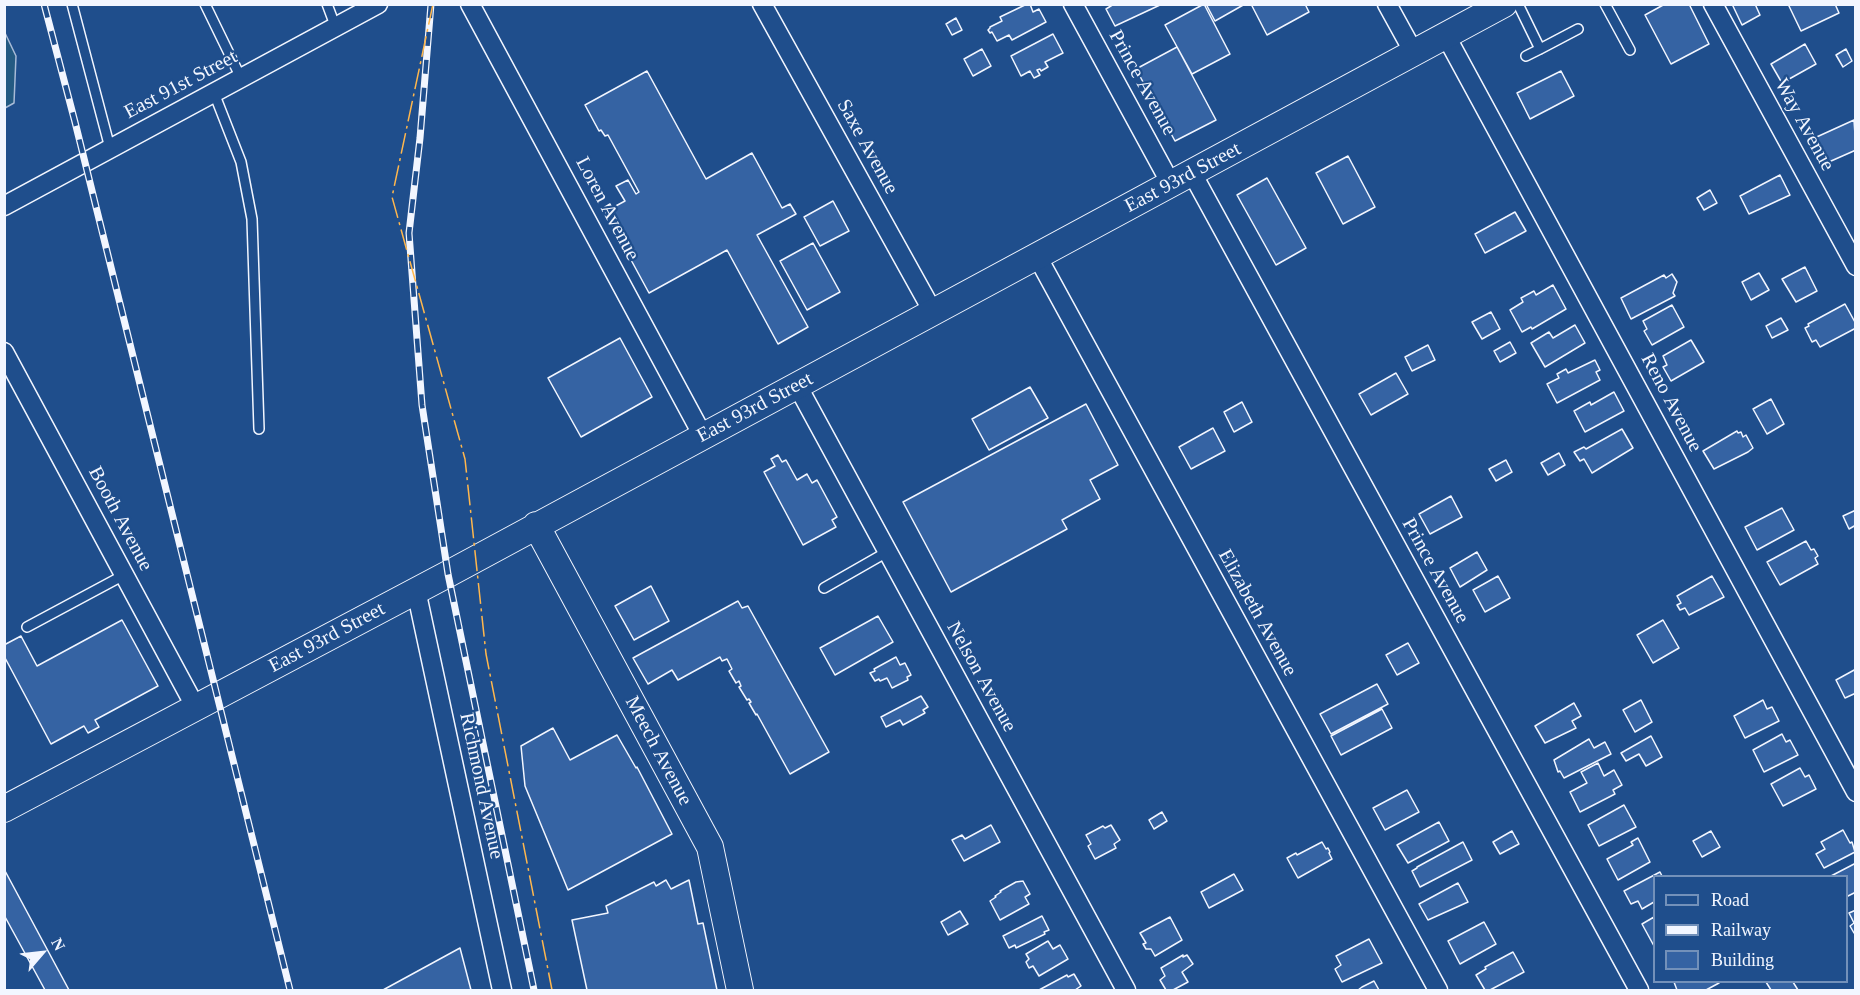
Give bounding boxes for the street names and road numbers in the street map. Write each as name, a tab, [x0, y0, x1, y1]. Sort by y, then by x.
street label: Prince Avenue	[1103, 26, 1181, 140]
street label: East 91st Street	[120, 45, 242, 125]
street label: Way Avenue	[1769, 75, 1839, 175]
street label: Saxe Avenue	[831, 95, 903, 199]
street label: East 93rd Street	[1121, 137, 1245, 219]
street label: Loren Avenue	[570, 153, 644, 265]
street label: Reno Avenue	[1635, 350, 1707, 456]
street label: East 93rd Street	[693, 367, 817, 449]
street label: Booth Avenue	[83, 463, 157, 575]
street label: Prince Avenue	[1396, 514, 1474, 628]
street label: Elizabeth Avenue	[1212, 545, 1302, 681]
street label: East 93rd Street	[265, 597, 389, 679]
street label: Nelson Avenue	[941, 618, 1021, 736]
street label: Meech Avenue	[619, 692, 697, 810]
street label: Richmond Avenue	[454, 711, 508, 861]

